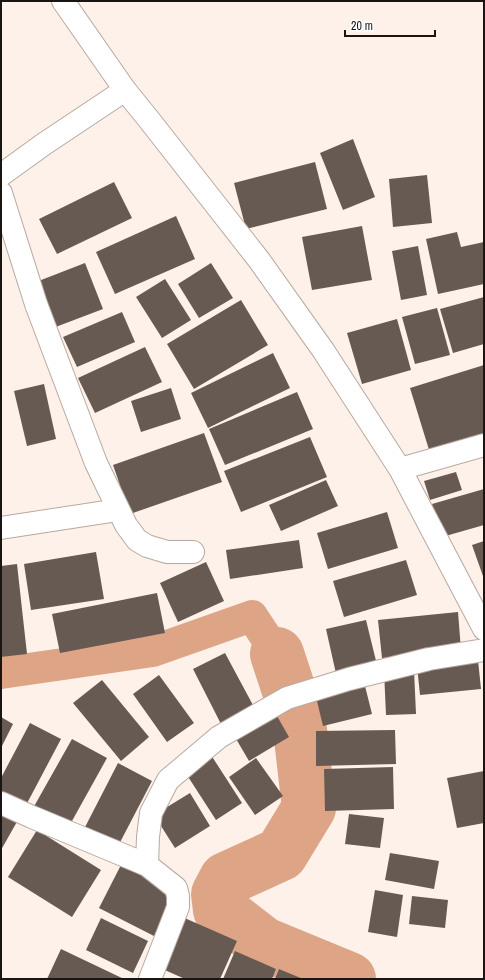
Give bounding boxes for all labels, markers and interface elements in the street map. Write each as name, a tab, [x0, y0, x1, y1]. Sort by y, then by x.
scale bar	[345, 12, 435, 38]
text: 20 m	[351, 18, 373, 34]

